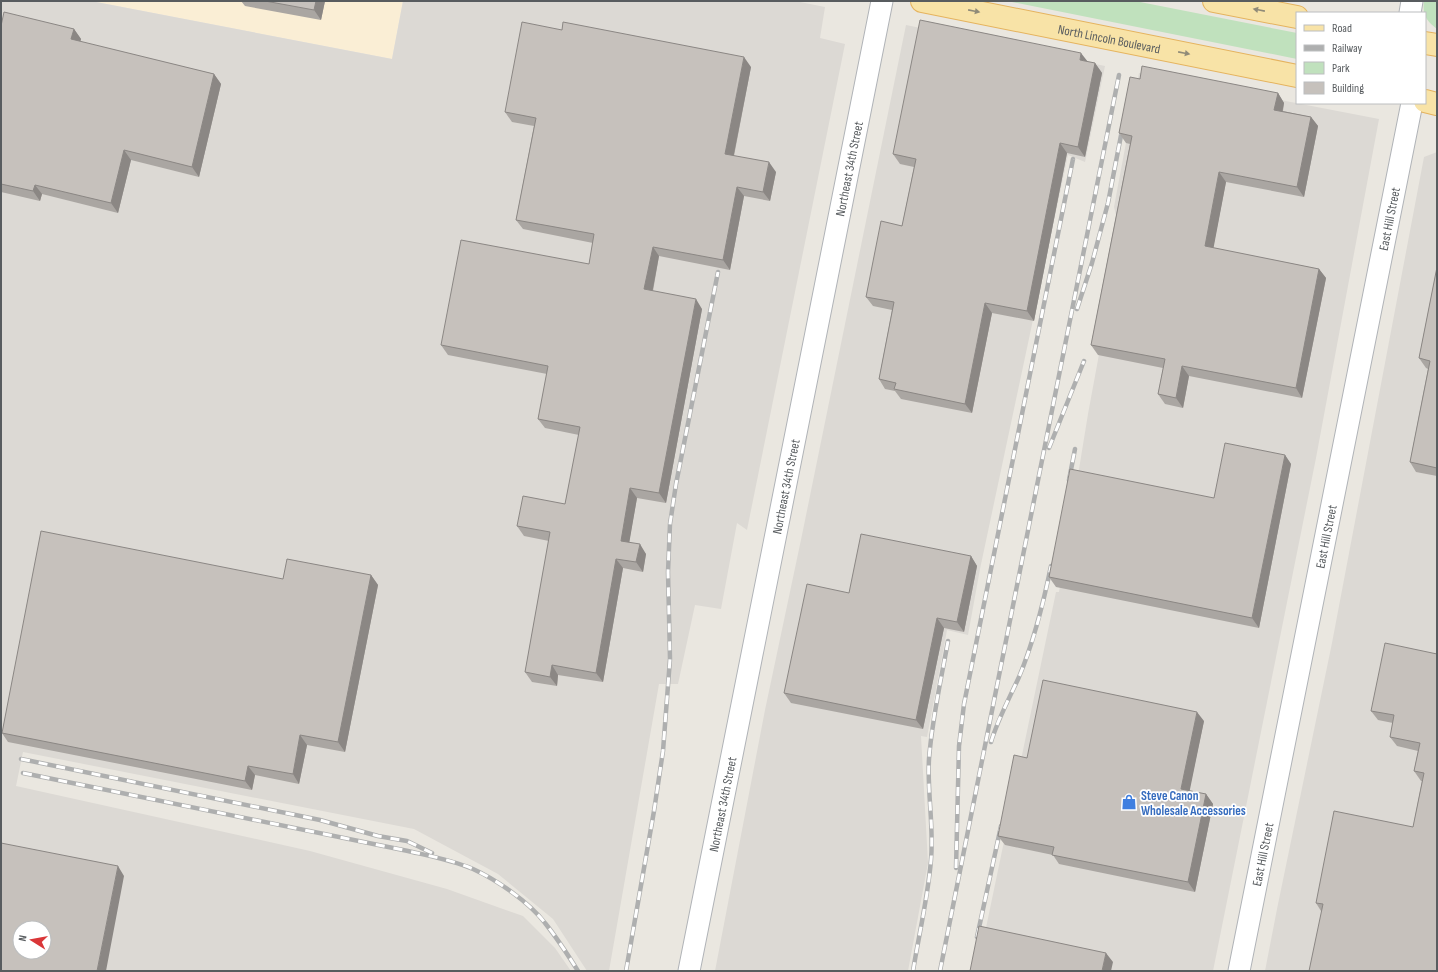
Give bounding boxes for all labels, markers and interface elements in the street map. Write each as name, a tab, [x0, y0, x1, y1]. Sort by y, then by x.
one-way arrow	[1253, 6, 1265, 12]
one-way arrow	[968, 9, 980, 15]
legend	[1296, 12, 1426, 104]
street label: North Lincoln Boulevard	[1057, 21, 1162, 57]
text: Road	[1332, 21, 1352, 36]
text: Railway	[1332, 41, 1363, 56]
one-way arrow	[1177, 51, 1190, 57]
text: Park	[1332, 61, 1350, 76]
text: Building	[1332, 81, 1364, 96]
street label: Northeast 34th Street	[832, 120, 867, 218]
street label: East Hill Street	[1376, 186, 1404, 252]
street label: Northeast 34th Street	[769, 438, 804, 536]
street label: East Hill Street	[1312, 504, 1341, 570]
street label: Northeast 34th Street	[706, 756, 740, 853]
place label: Steve Canon Wholesale Accessories	[1141, 788, 1246, 819]
shop icon: Steve Canon Wholesale Accessories	[1120, 793, 1138, 811]
street label: East Hill Street	[1249, 821, 1277, 888]
north arrow	[12, 920, 52, 960]
text: N	[16, 934, 30, 942]

